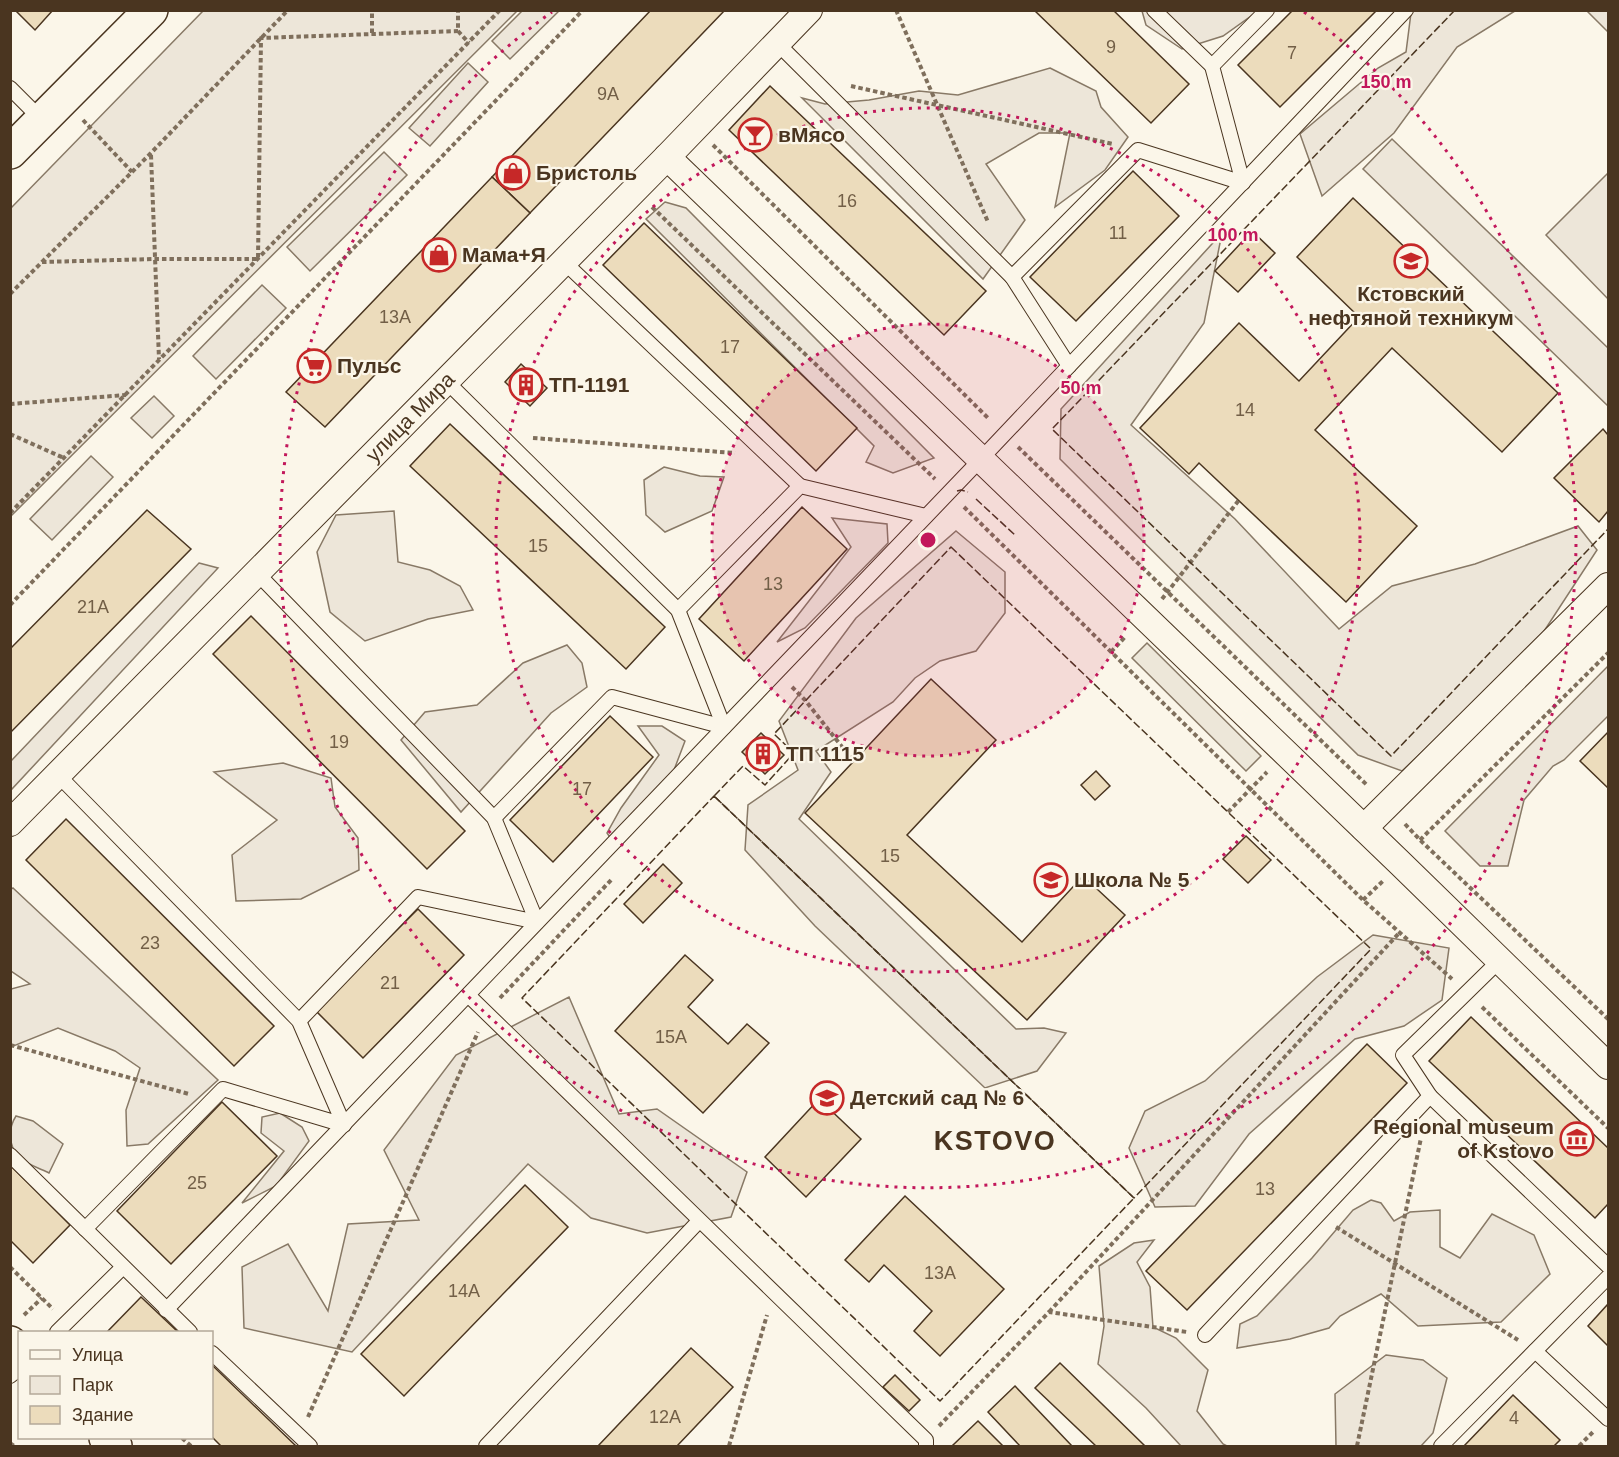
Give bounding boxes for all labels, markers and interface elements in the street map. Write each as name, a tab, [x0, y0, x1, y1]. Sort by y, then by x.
house number: 9	[1106, 37, 1116, 57]
house number: 7	[1287, 43, 1297, 63]
text: 150 m	[1360, 72, 1412, 92]
house number: 9А	[597, 84, 619, 104]
bar icon: вМясо	[737, 117, 773, 153]
place label: вМясо	[778, 123, 845, 146]
shop icon: Бристоль	[495, 155, 531, 191]
place label: Бристоль	[536, 161, 637, 184]
house number: 16	[837, 191, 857, 211]
house number: 11	[1109, 223, 1127, 243]
text: 100 m	[1207, 225, 1259, 245]
shop icon: Мама+Я	[421, 237, 457, 273]
place label: Мама+Я	[462, 243, 546, 266]
school or university icon: Кстовский нефтяной техникум	[1393, 243, 1429, 279]
place label: Кстовский нефтяной техникум	[1308, 282, 1514, 329]
house number: 13А	[379, 307, 411, 327]
house number: 17	[720, 337, 740, 357]
supermarket icon: Пульс	[296, 348, 332, 384]
place label: Пульс	[337, 354, 402, 377]
street label: улица Мира	[361, 367, 459, 466]
building icon: ТП-1191	[508, 367, 544, 403]
place label: ТП-1191	[549, 373, 630, 396]
text: 50 m	[1060, 378, 1102, 398]
house number: 14	[1235, 400, 1255, 420]
centre of rings	[918, 530, 938, 550]
house number: 15	[528, 536, 548, 556]
house number: 13	[763, 574, 783, 594]
house number: 21А	[77, 597, 109, 617]
house number: 19	[329, 732, 349, 752]
building icon: ТП 1115	[745, 736, 781, 772]
place label: ТП 1115	[786, 742, 864, 765]
house number: 17	[572, 779, 592, 799]
house number: 15	[880, 846, 900, 866]
school or university icon: Школа № 5	[1033, 862, 1069, 898]
place label: Школа № 5	[1074, 868, 1190, 891]
house number: 23	[140, 933, 160, 953]
house number: 21	[380, 973, 400, 993]
house number: 15А	[655, 1027, 687, 1047]
school or university icon: Детский сад № 6	[809, 1080, 845, 1116]
place label: Детский сад № 6	[850, 1086, 1024, 1109]
place label: Regional museum of Kstovo	[1373, 1115, 1554, 1162]
museum icon: Regional museum of Kstovo	[1559, 1121, 1595, 1157]
district label: KSTOVO	[934, 1126, 1056, 1156]
house number: 25	[187, 1173, 207, 1193]
house number: 13	[1255, 1179, 1275, 1199]
house number: 13А	[924, 1263, 956, 1283]
house number: 14А	[448, 1281, 480, 1301]
legend	[18, 1331, 213, 1439]
text: Улица	[72, 1345, 124, 1365]
text: Парк	[72, 1375, 113, 1395]
text: Здание	[72, 1405, 133, 1425]
house number: 12А	[649, 1407, 681, 1427]
house number: 4	[1509, 1408, 1519, 1428]

